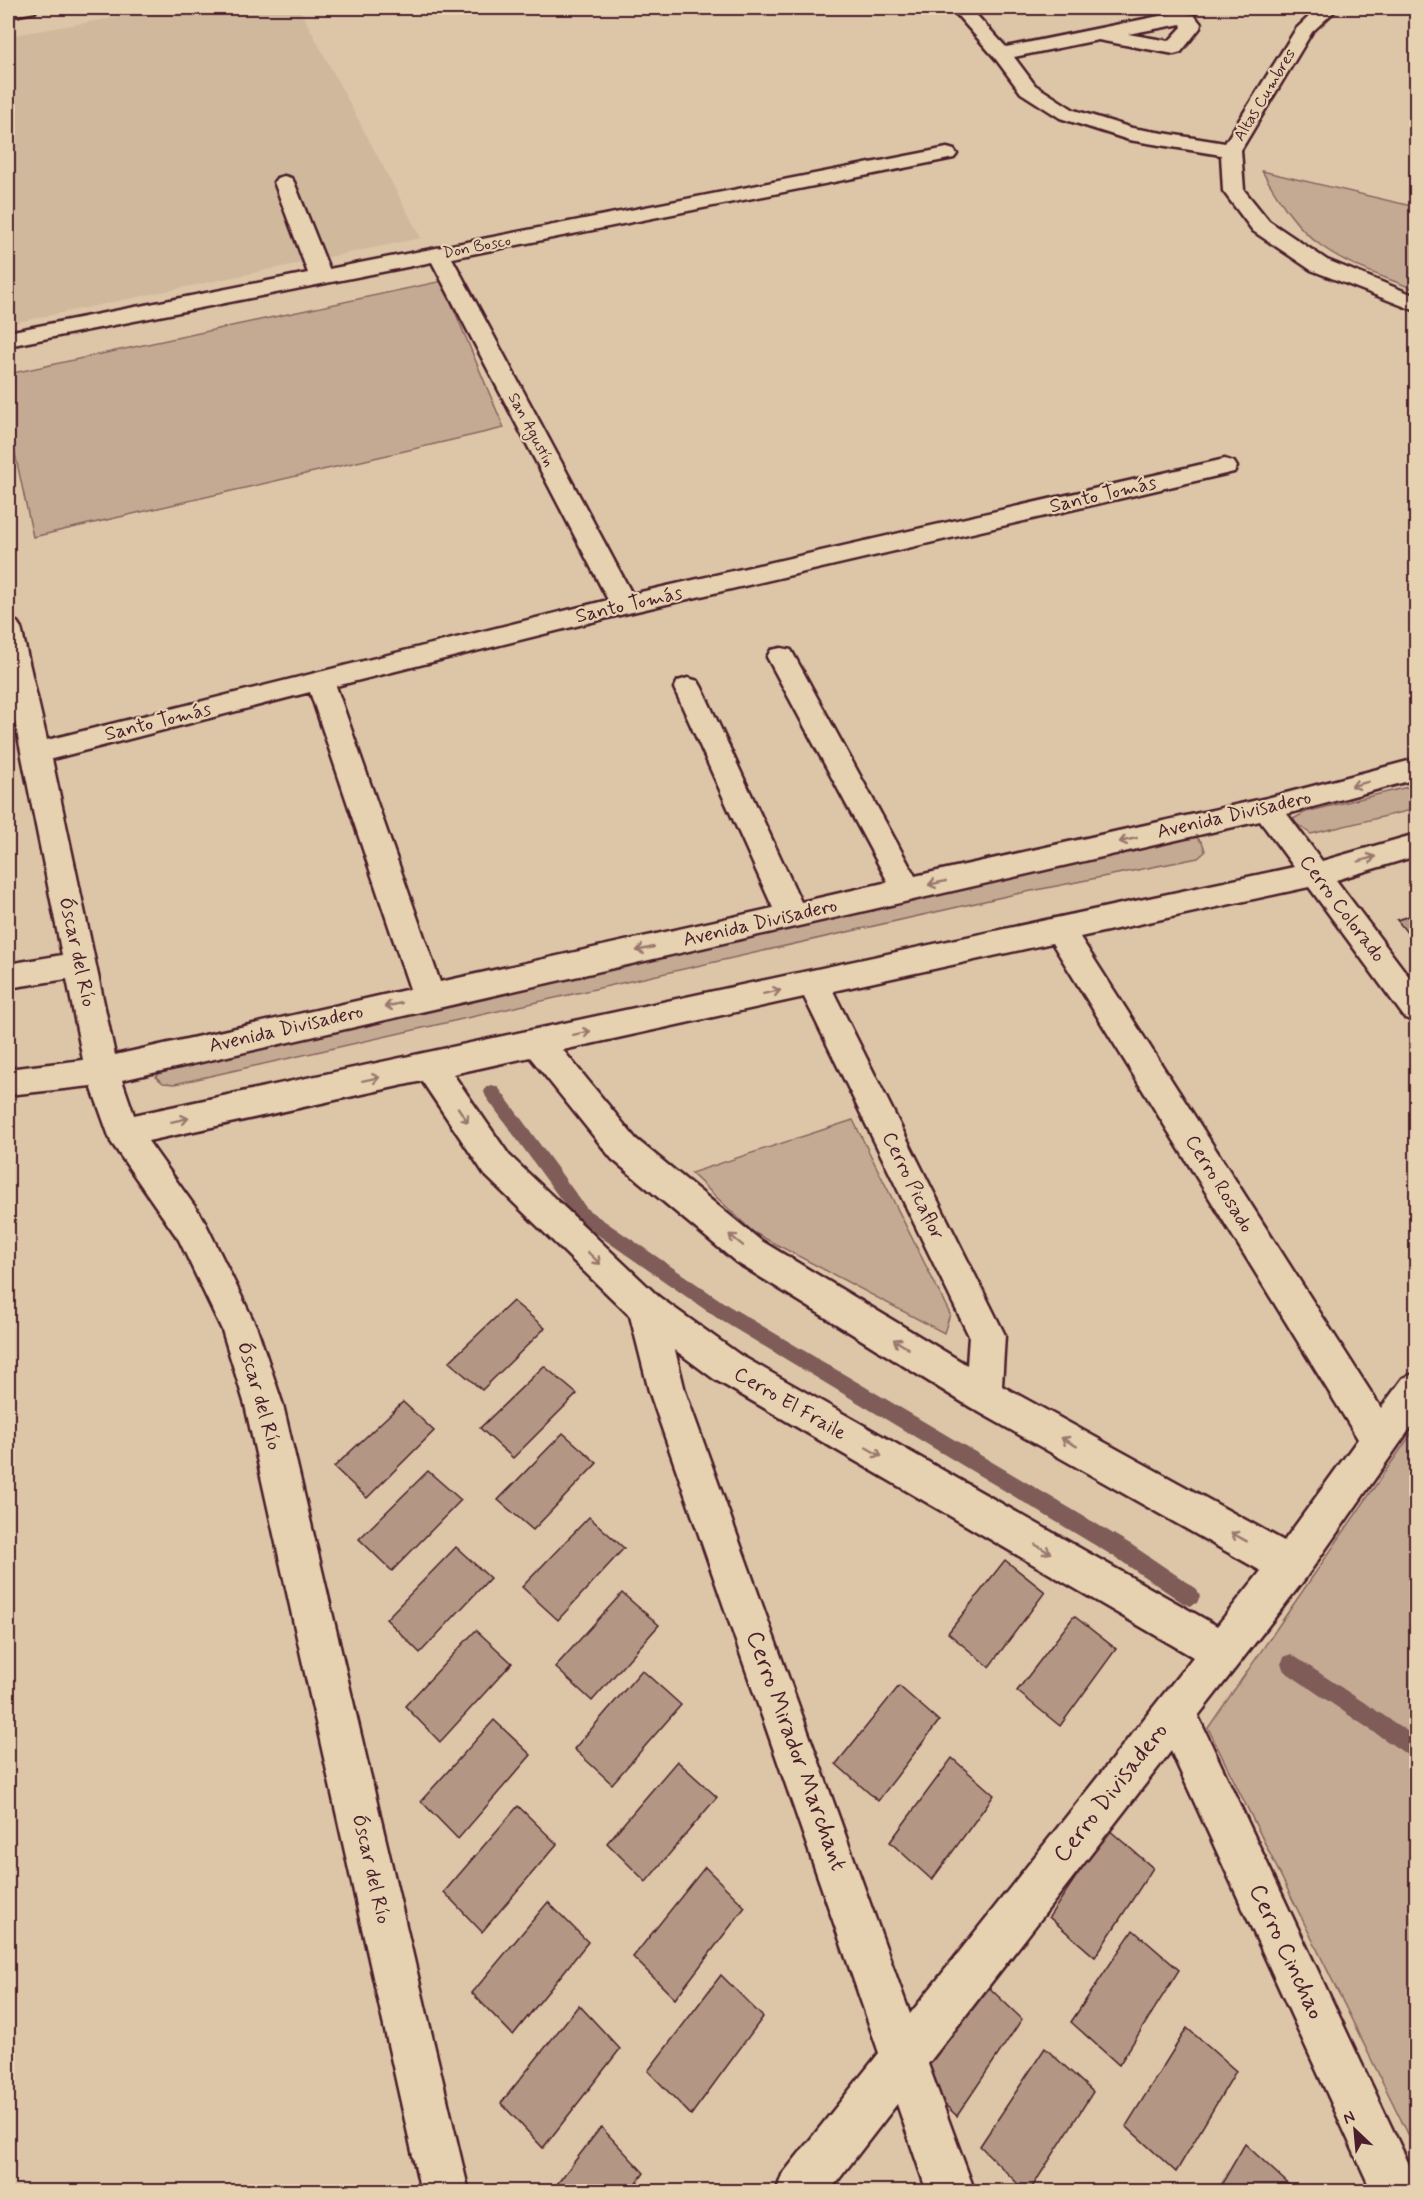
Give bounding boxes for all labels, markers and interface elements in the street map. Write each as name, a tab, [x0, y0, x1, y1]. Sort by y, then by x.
street label: Altas Cumbres	[1229, 45, 1301, 145]
street label: Don Bosco	[441, 230, 513, 264]
street label: San Agustín	[502, 389, 559, 471]
street label: Santo Tomás	[1047, 470, 1159, 520]
street label: Santo Tomás	[573, 580, 685, 630]
street label: Santo Tomás	[102, 696, 214, 748]
one-way arrow	[1351, 779, 1370, 790]
street label: Avenida Divisadero	[1154, 784, 1314, 846]
one-way arrow	[1118, 835, 1138, 846]
street label: Cerro Colorado	[1293, 850, 1391, 968]
one-way arrow	[1357, 853, 1376, 864]
one-way arrow	[928, 877, 947, 889]
street label: Avenida Divisadero	[680, 892, 840, 954]
street label: Óscar del Río	[52, 894, 102, 1010]
one-way arrow	[635, 943, 654, 955]
one-way arrow	[762, 986, 781, 997]
street label: Avenida Divisadero	[206, 998, 366, 1060]
one-way arrow	[384, 1000, 403, 1011]
one-way arrow	[571, 1027, 591, 1038]
one-way arrow	[360, 1073, 380, 1084]
one-way arrow	[457, 1106, 469, 1123]
one-way arrow	[170, 1114, 189, 1125]
street label: Cerro Picaflor	[875, 1127, 951, 1245]
street label: Cerro Rosado	[1178, 1130, 1260, 1238]
one-way arrow	[728, 1234, 744, 1247]
one-way arrow	[587, 1251, 602, 1265]
one-way arrow	[893, 1337, 910, 1349]
street label: Óscar del Río	[231, 1338, 287, 1454]
street label: Cerro El Fraile	[729, 1361, 851, 1447]
one-way arrow	[1061, 1436, 1078, 1448]
one-way arrow	[865, 1446, 882, 1458]
one-way arrow	[1231, 1531, 1248, 1543]
one-way arrow	[1034, 1543, 1051, 1555]
street label: Cerro Mirador Marchant	[738, 1627, 854, 1875]
street label: Cerro Divisadero	[1047, 1717, 1175, 1869]
street label: Óscar del Río	[345, 1811, 397, 1927]
street label: Cerro Cinchao	[1241, 1879, 1331, 2025]
north arrow	[1325, 2100, 1385, 2160]
text: N	[1340, 2106, 1358, 2130]

